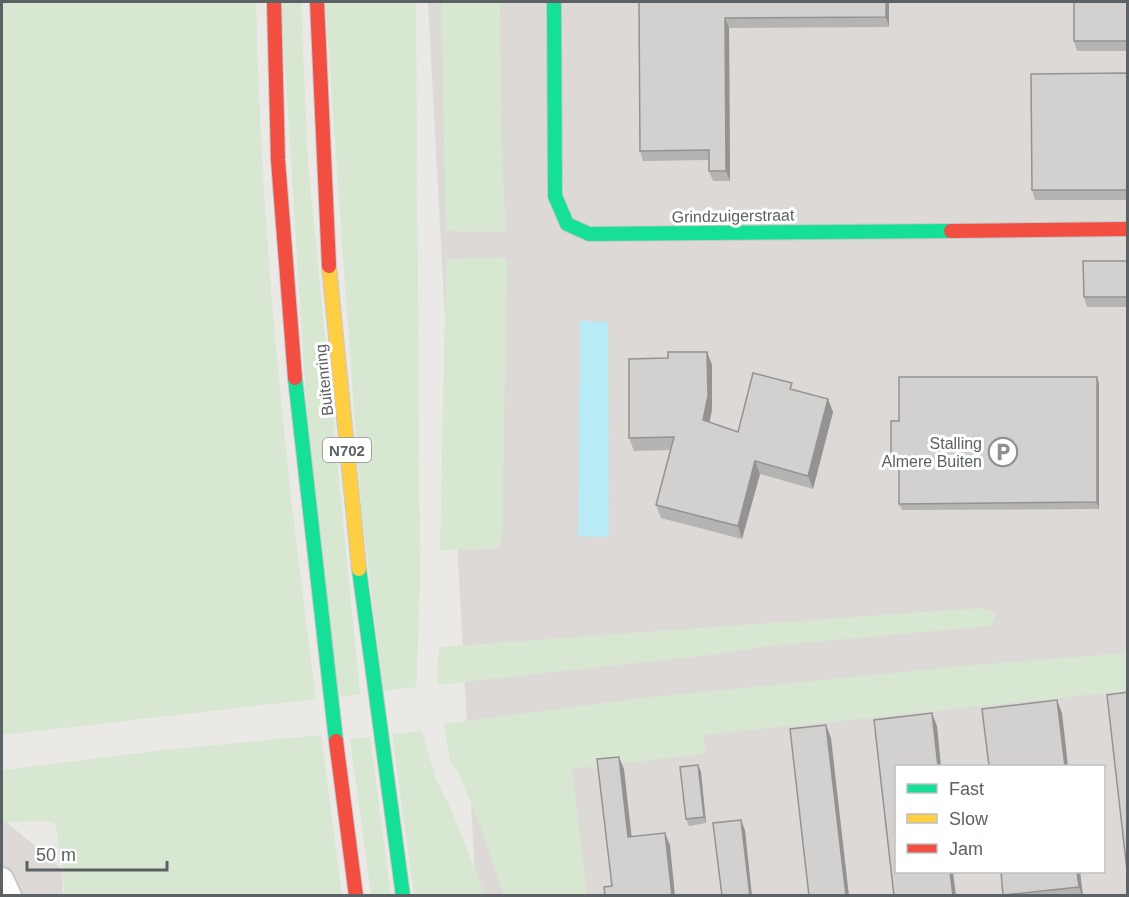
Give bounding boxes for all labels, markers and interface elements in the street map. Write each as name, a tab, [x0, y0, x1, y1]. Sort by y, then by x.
street label: Grindzuigerstraat	[672, 206, 795, 226]
street label: Buitenring	[312, 343, 336, 417]
place label: Stalling Almere Buiten	[882, 435, 982, 470]
parking icon: Stalling Almere Buiten	[987, 436, 1019, 468]
road number: N702	[323, 438, 371, 462]
legend	[895, 765, 1105, 873]
text: Fast	[949, 779, 984, 799]
text: Slow	[949, 809, 989, 829]
scale bar	[27, 834, 166, 872]
text: Jam	[949, 839, 983, 859]
text: 50 m	[36, 845, 76, 865]

